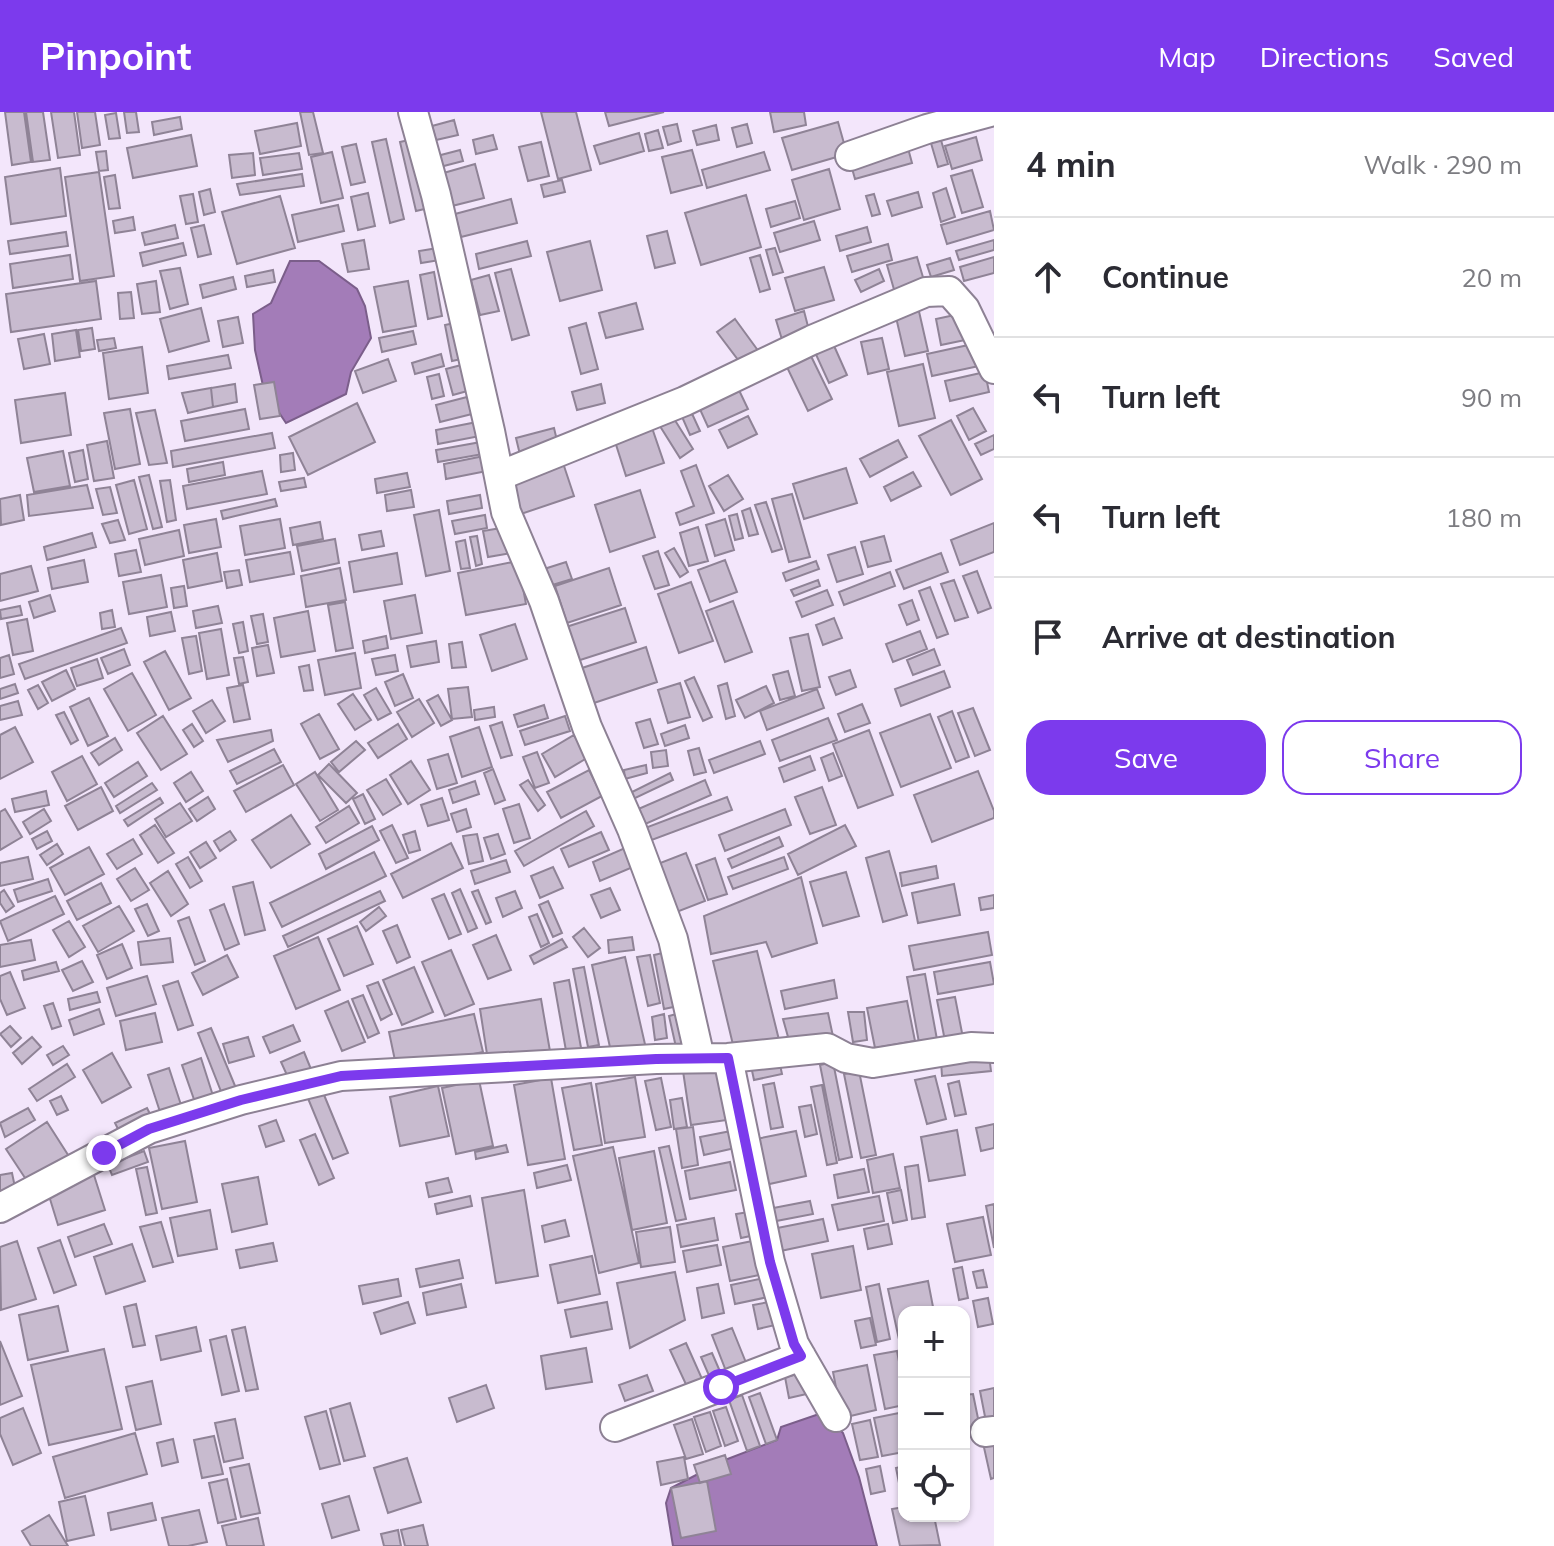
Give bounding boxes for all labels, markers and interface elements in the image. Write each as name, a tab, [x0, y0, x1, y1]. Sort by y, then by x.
text: Pinpoint	[40, 32, 191, 80]
text: Map	[1158, 39, 1216, 74]
text: Directions	[1260, 39, 1389, 74]
text: Saved	[1433, 39, 1514, 74]
text: 4 min	[1026, 143, 1116, 186]
text: Walk · 290 m	[1363, 148, 1522, 181]
icon: ahead	[1026, 255, 1070, 299]
text: Continue	[1102, 258, 1229, 296]
text: 20 m	[1461, 261, 1522, 294]
icon: left	[1026, 375, 1070, 419]
text: Turn left	[1102, 378, 1220, 416]
text: 90 m	[1461, 381, 1522, 414]
icon: left	[1026, 495, 1070, 539]
text: Turn left	[1102, 498, 1220, 536]
text: 180 m	[1446, 501, 1522, 534]
icon: arrive	[1026, 615, 1070, 659]
text: Arrive at destination	[1102, 618, 1396, 656]
button: Save	[1026, 720, 1266, 795]
button: Share	[1282, 720, 1522, 795]
route end	[86, 1135, 122, 1171]
map controls	[898, 1306, 970, 1522]
button: +	[898, 1306, 970, 1378]
route start	[703, 1369, 739, 1405]
button: −	[898, 1378, 970, 1450]
button: locate	[898, 1450, 970, 1522]

